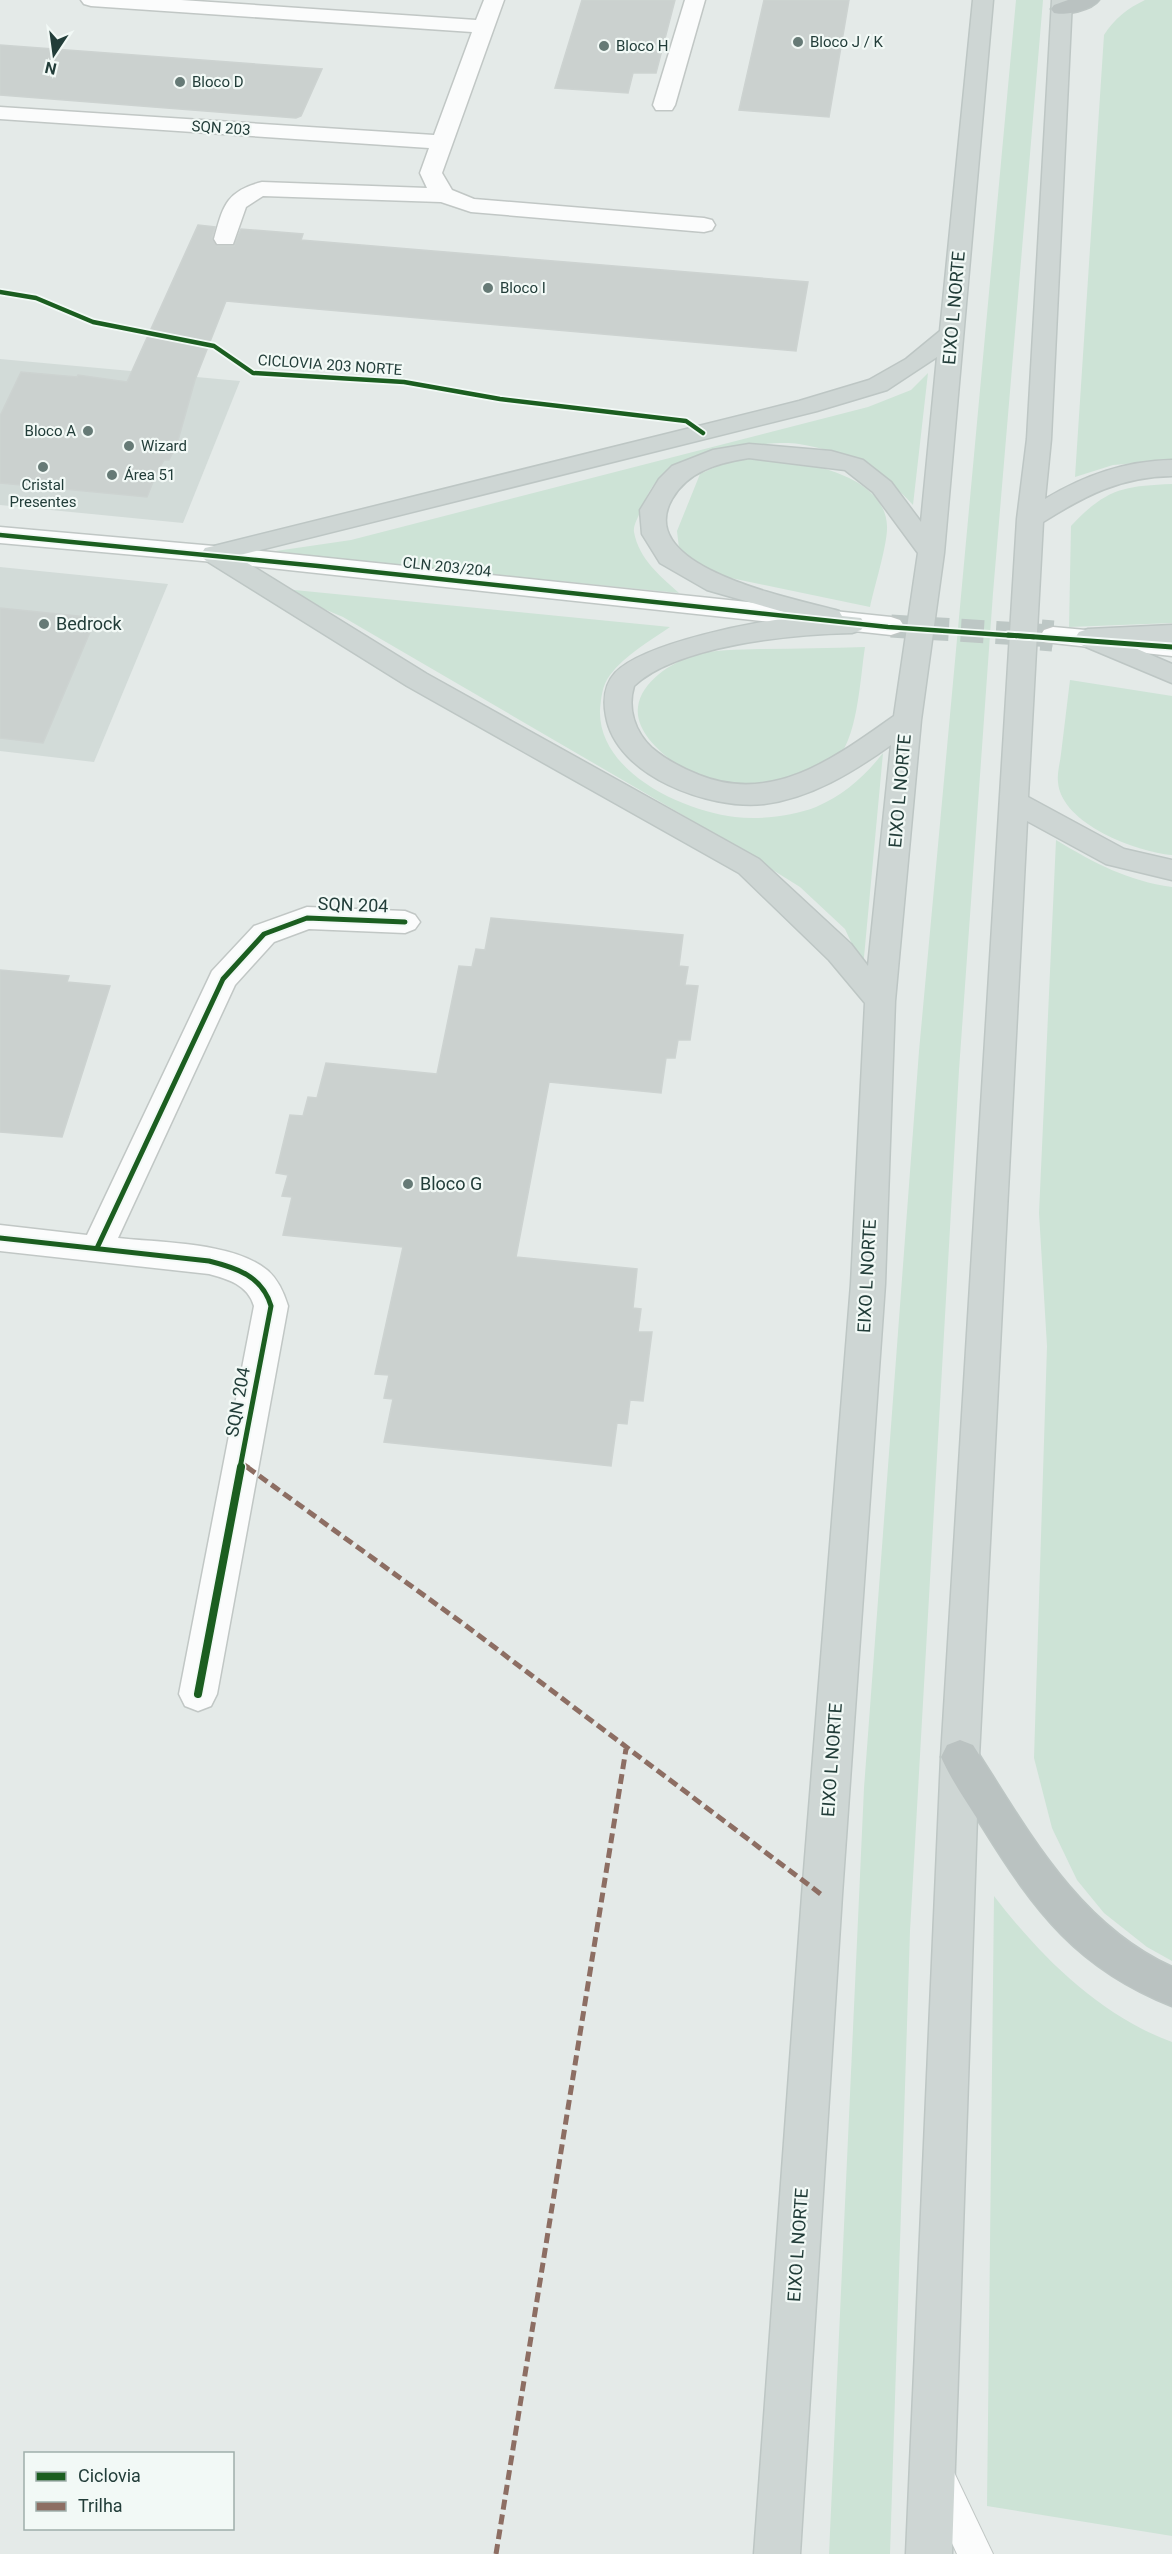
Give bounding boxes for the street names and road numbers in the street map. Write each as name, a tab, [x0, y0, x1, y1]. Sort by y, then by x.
street label: SQN 203	[191, 117, 251, 139]
street label: EIXO L NORTE	[938, 250, 969, 366]
street label: CICLOVIA 203 NORTE	[257, 351, 403, 379]
street label: CLN 203/204	[402, 553, 493, 581]
street label: EIXO L NORTE	[884, 733, 915, 849]
street label: SQN 204	[317, 893, 389, 916]
street label: EIXO L NORTE	[853, 1219, 880, 1333]
street label: SQN 204	[221, 1365, 254, 1439]
street label: EIXO L NORTE	[817, 1702, 846, 1818]
street label: EIXO L NORTE	[783, 2187, 812, 2303]

